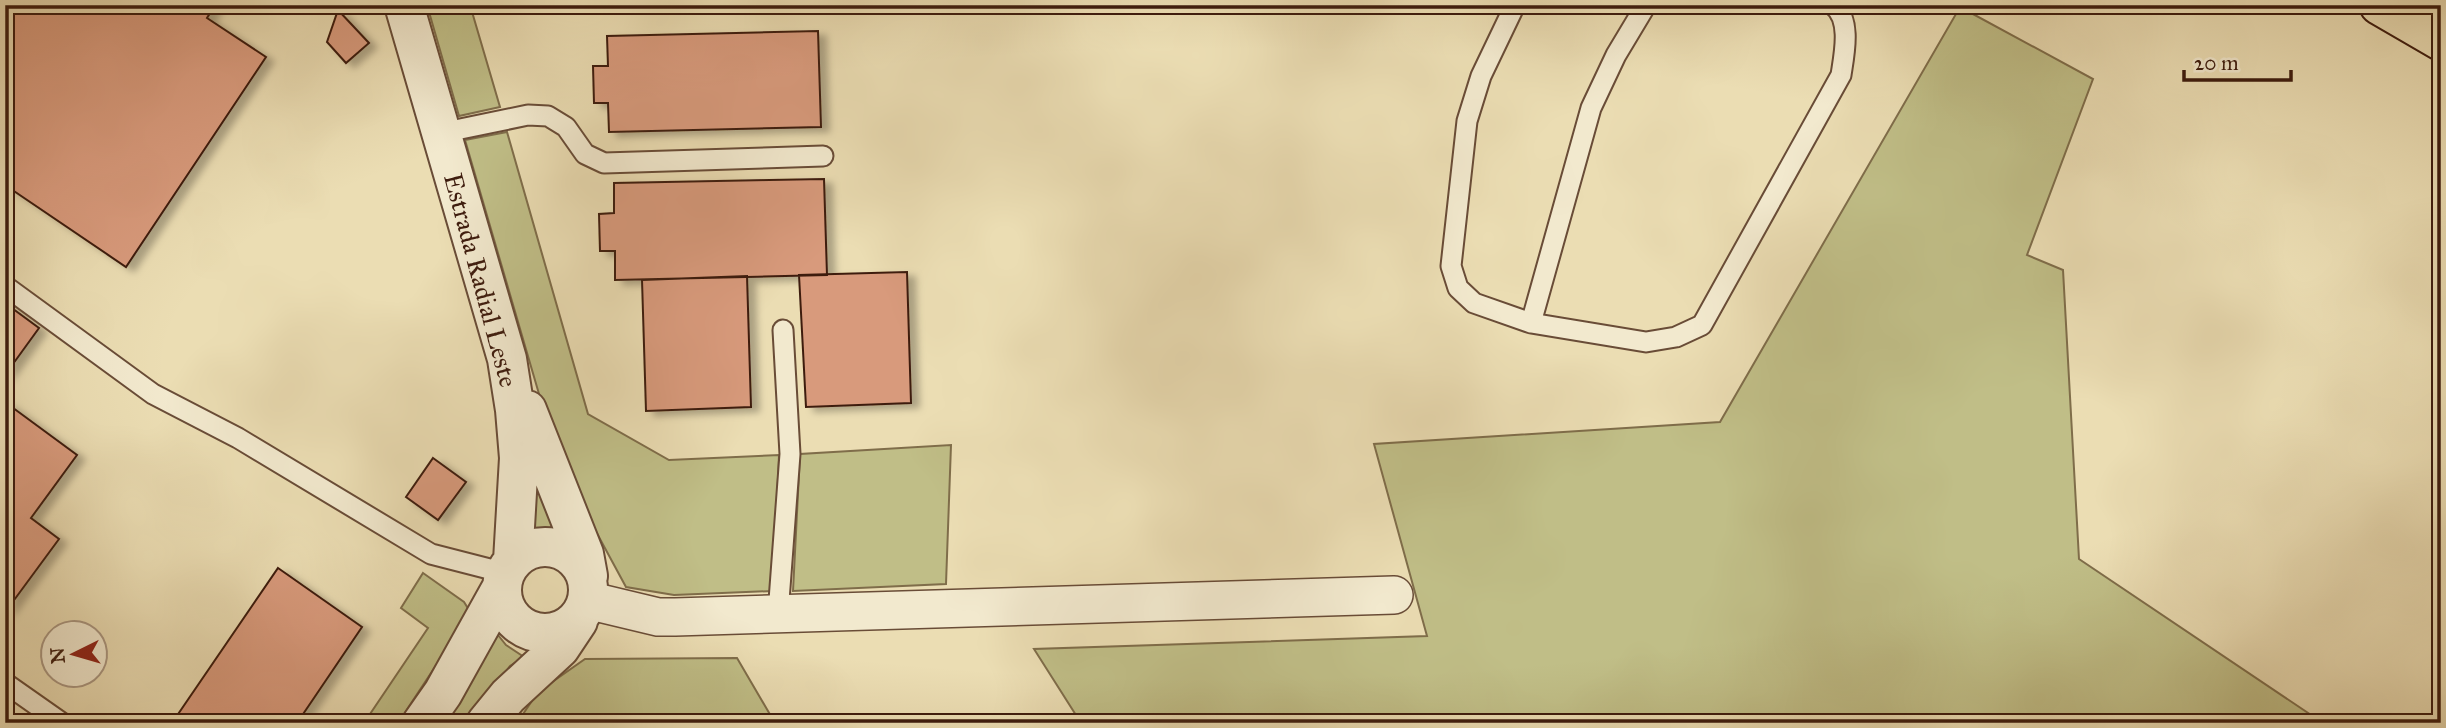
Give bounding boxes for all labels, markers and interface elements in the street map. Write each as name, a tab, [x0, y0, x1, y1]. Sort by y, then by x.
scale bar	[2184, 38, 2290, 82]
text: 20 m	[2194, 50, 2239, 76]
street label: Estrada Radial Leste	[437, 169, 525, 391]
north arrow	[38, 620, 108, 690]
text: N	[45, 646, 70, 664]

